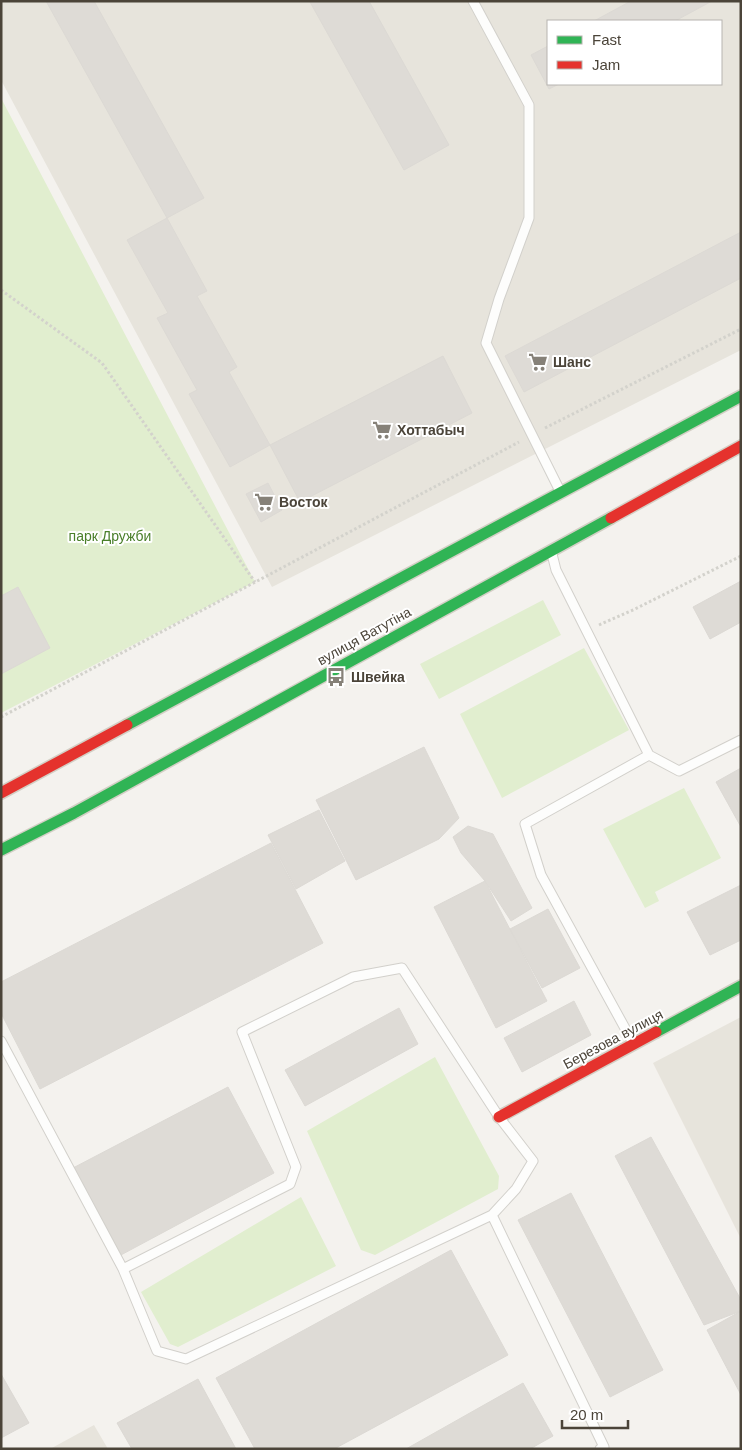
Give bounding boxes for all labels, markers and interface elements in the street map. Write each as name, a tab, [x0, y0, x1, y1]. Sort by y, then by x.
legend	[547, 20, 722, 85]
text: Fast	[592, 31, 622, 48]
text: Jam	[592, 56, 620, 73]
supermarket icon: Шанс	[527, 351, 549, 373]
place label: Шанс	[553, 354, 591, 370]
supermarket icon: Хоттабыч	[371, 419, 393, 441]
place label: Хоттабыч	[397, 422, 465, 438]
supermarket icon: Восток	[253, 491, 275, 513]
place label: Восток	[279, 494, 328, 510]
park label: парк Дружби	[69, 528, 151, 544]
street label: вулиця Ватутіна	[314, 604, 414, 668]
bus stop icon: Швейка	[325, 666, 347, 688]
place label: Швейка	[351, 669, 405, 685]
street label: Березова вулиця	[560, 1006, 666, 1072]
scale bar	[562, 1398, 628, 1430]
text: 20 m	[570, 1406, 603, 1423]

